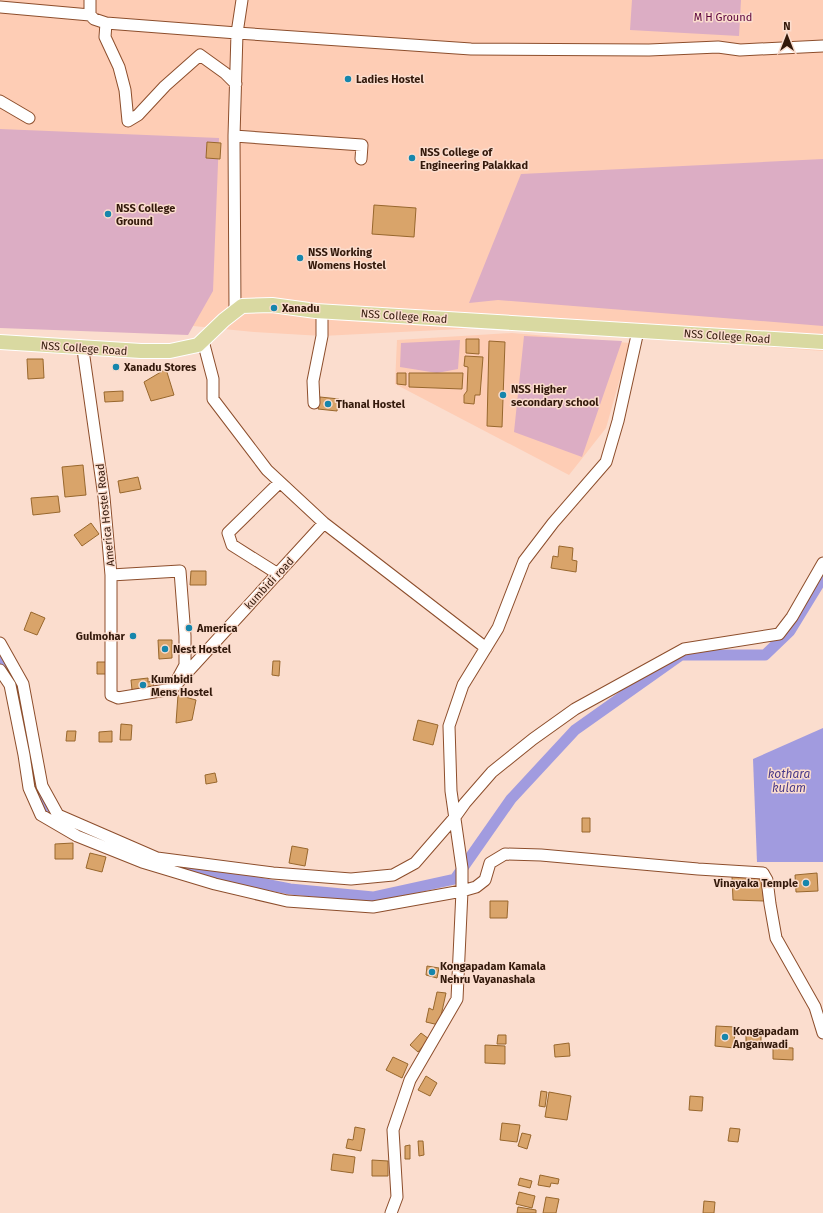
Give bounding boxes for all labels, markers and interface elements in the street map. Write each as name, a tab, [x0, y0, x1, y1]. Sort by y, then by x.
park label: M H Ground	[694, 11, 752, 24]
north arrow	[767, 16, 807, 56]
text: N	[783, 20, 791, 33]
place label: Ladies Hostel	[356, 73, 424, 86]
marker: Ladies Hostel	[343, 74, 353, 84]
place label: NSS College of Engineering Palakkad	[420, 146, 528, 172]
marker: NSS College of Engineering Palakkad	[407, 153, 417, 163]
place label: NSS College Ground	[116, 202, 175, 228]
marker: NSS College Ground	[103, 209, 113, 219]
place label: NSS Working Womens Hostel	[308, 246, 386, 272]
marker: NSS Working Womens Hostel	[295, 253, 305, 263]
place label: Xanadu	[281, 302, 320, 315]
marker: Xanadu	[269, 303, 279, 313]
street label: NSS College Road	[360, 307, 448, 326]
street label: NSS College Road	[683, 327, 771, 346]
street label: NSS College Road	[40, 339, 128, 358]
place label: Xanadu Stores	[123, 361, 197, 374]
marker: Xanadu Stores	[111, 362, 121, 372]
place label: NSS Higher secondary school	[511, 383, 599, 409]
marker: NSS Higher secondary school	[498, 390, 508, 400]
place label: Thanal Hostel	[336, 398, 406, 411]
marker: Thanal Hostel	[323, 399, 333, 409]
street label: America Hostel Road	[94, 463, 117, 567]
street label: kumbidi road	[242, 555, 297, 612]
place label: America	[196, 622, 238, 635]
marker: America	[184, 623, 194, 633]
place label: Gulmohar	[76, 630, 126, 643]
marker: Gulmohar	[128, 631, 138, 641]
place label: Nest Hostel	[173, 643, 232, 656]
marker: Nest Hostel	[160, 644, 170, 654]
place label: Kumbidi Mens Hostel	[151, 673, 213, 699]
marker: Kumbidi Mens Hostel	[138, 680, 148, 690]
water label: kothara kulam	[768, 767, 810, 795]
place label: Vinayaka Temple	[713, 877, 798, 890]
marker: Vinayaka Temple	[801, 878, 811, 888]
place label: Kongapadam Kamala Nehru Vayanashala	[440, 960, 546, 986]
marker: Kongapadam Kamala Nehru Vayanashala	[427, 967, 437, 977]
place label: Kongapadam Anganwadi	[732, 1025, 799, 1051]
marker: Kongapadam Anganwadi	[720, 1032, 730, 1042]

